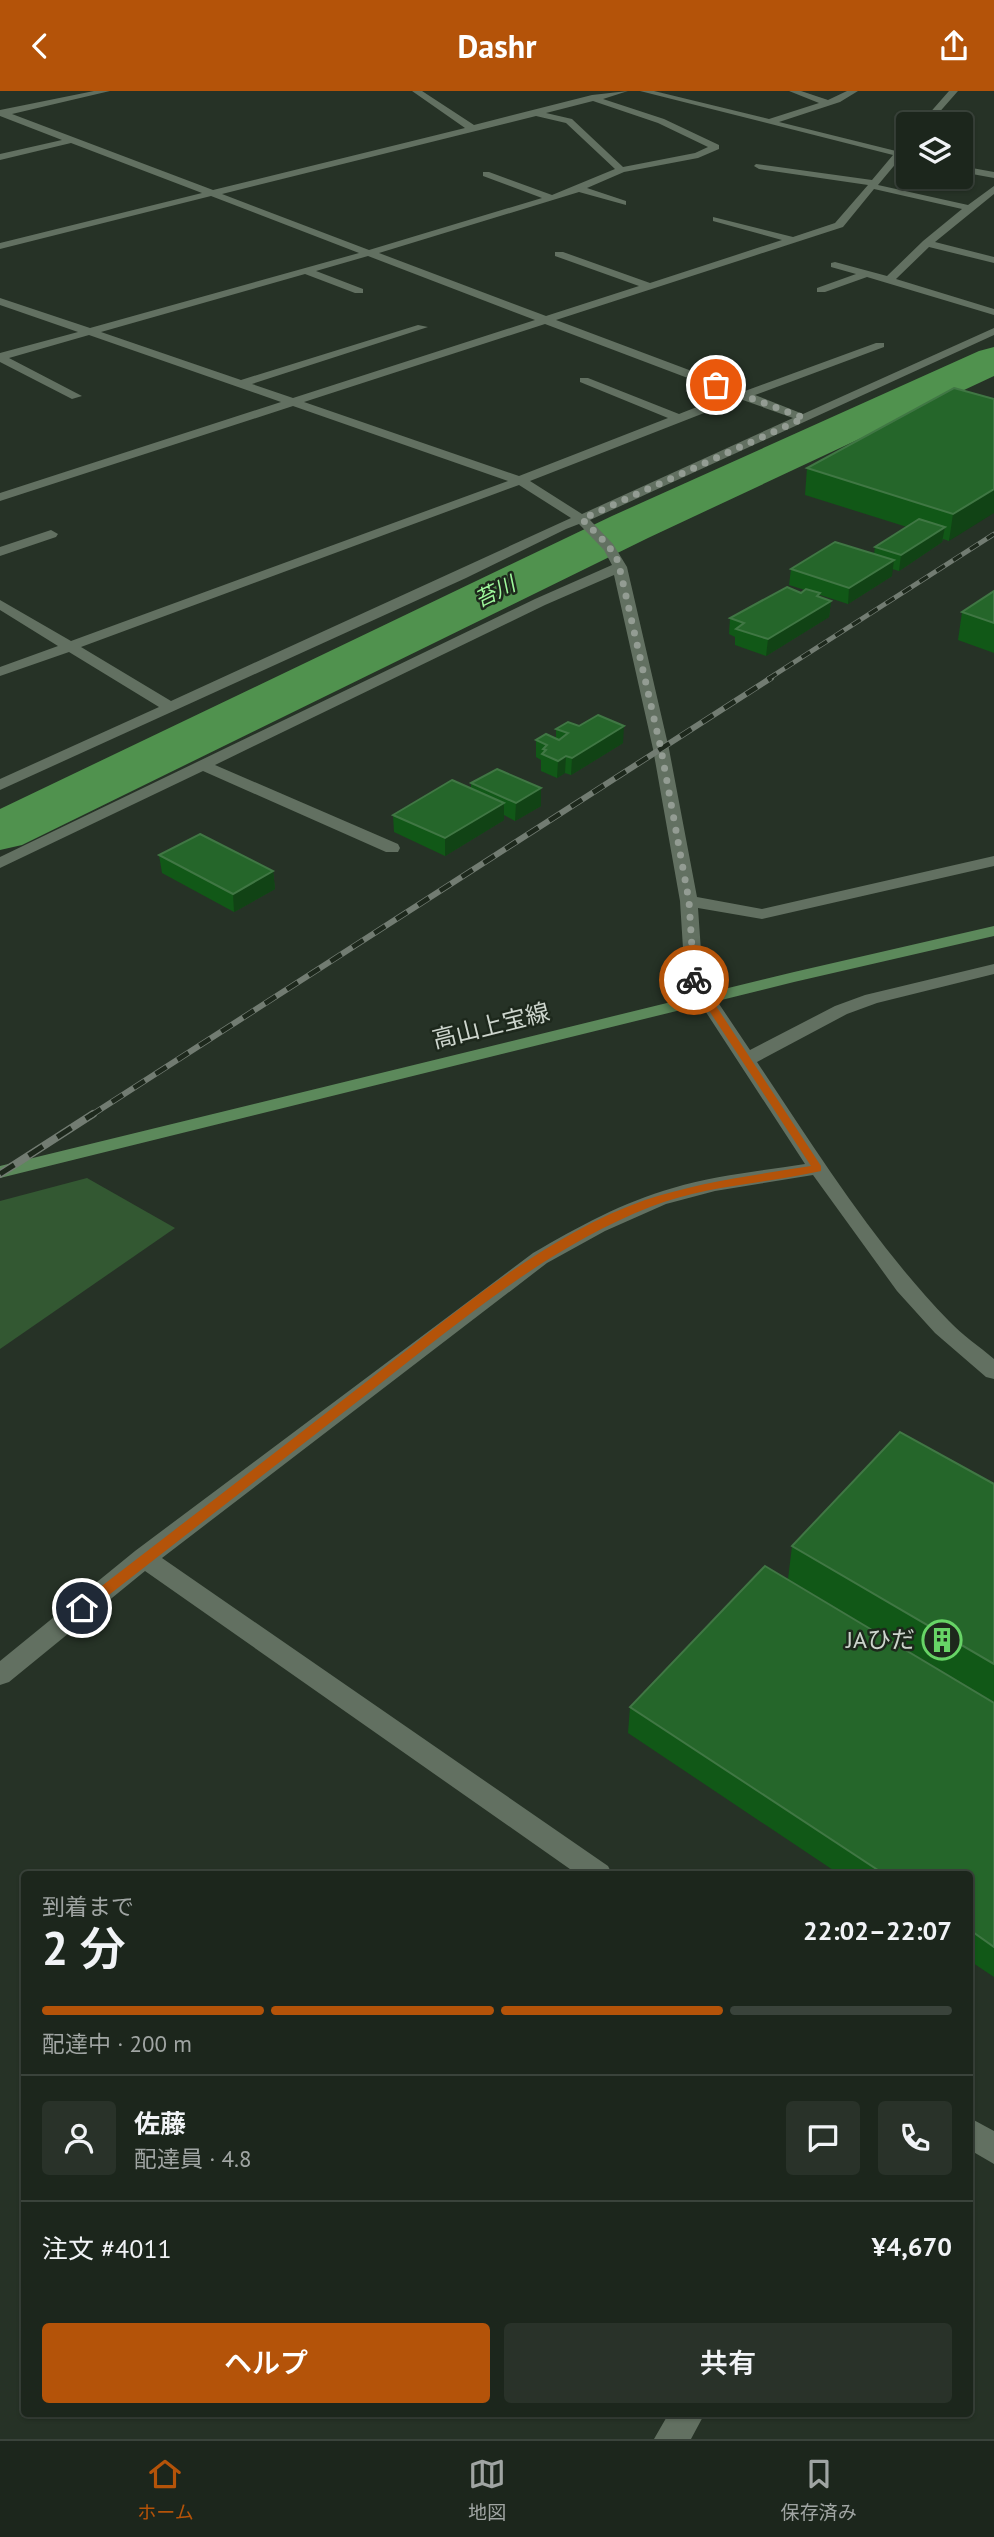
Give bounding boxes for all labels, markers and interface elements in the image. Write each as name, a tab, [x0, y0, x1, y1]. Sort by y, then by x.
text: Dashr	[458, 25, 536, 67]
icon: back	[21, 27, 59, 65]
icon: share	[935, 27, 973, 65]
map controls	[896, 112, 973, 189]
button: layers	[896, 112, 973, 189]
pin	[686, 355, 746, 415]
icon: bag	[697, 366, 735, 404]
water label: 苔川	[470, 569, 521, 613]
courier	[659, 945, 729, 1015]
icon: bike	[675, 961, 713, 999]
street label: 高山上宝線	[429, 996, 553, 1055]
pin	[52, 1578, 112, 1638]
icon: home	[63, 1589, 101, 1627]
building icon: JAひだ	[921, 1619, 963, 1661]
place label: JAひだ	[845, 1624, 915, 1655]
text: 到着まで	[42, 1892, 134, 1921]
text: 22:02–22:07	[803, 1914, 952, 1947]
text: 2 分	[42, 1918, 126, 1978]
text: 配達中 · 200 m	[42, 2029, 192, 2058]
button: person	[42, 2101, 116, 2175]
button: chat	[786, 2101, 860, 2175]
button: phone	[878, 2101, 952, 2175]
text: 佐藤	[134, 2107, 186, 2140]
text: 配達員 · 4.8	[134, 2144, 251, 2173]
text: ¥4,670	[872, 2230, 952, 2263]
text: 注文 #4011	[42, 2232, 172, 2265]
button: ヘルプ	[42, 2323, 490, 2403]
button: 共有	[504, 2323, 952, 2403]
tab: ホーム	[137, 2455, 194, 2524]
tab: 地図	[468, 2455, 506, 2524]
tab: 保存済み	[781, 2455, 857, 2524]

